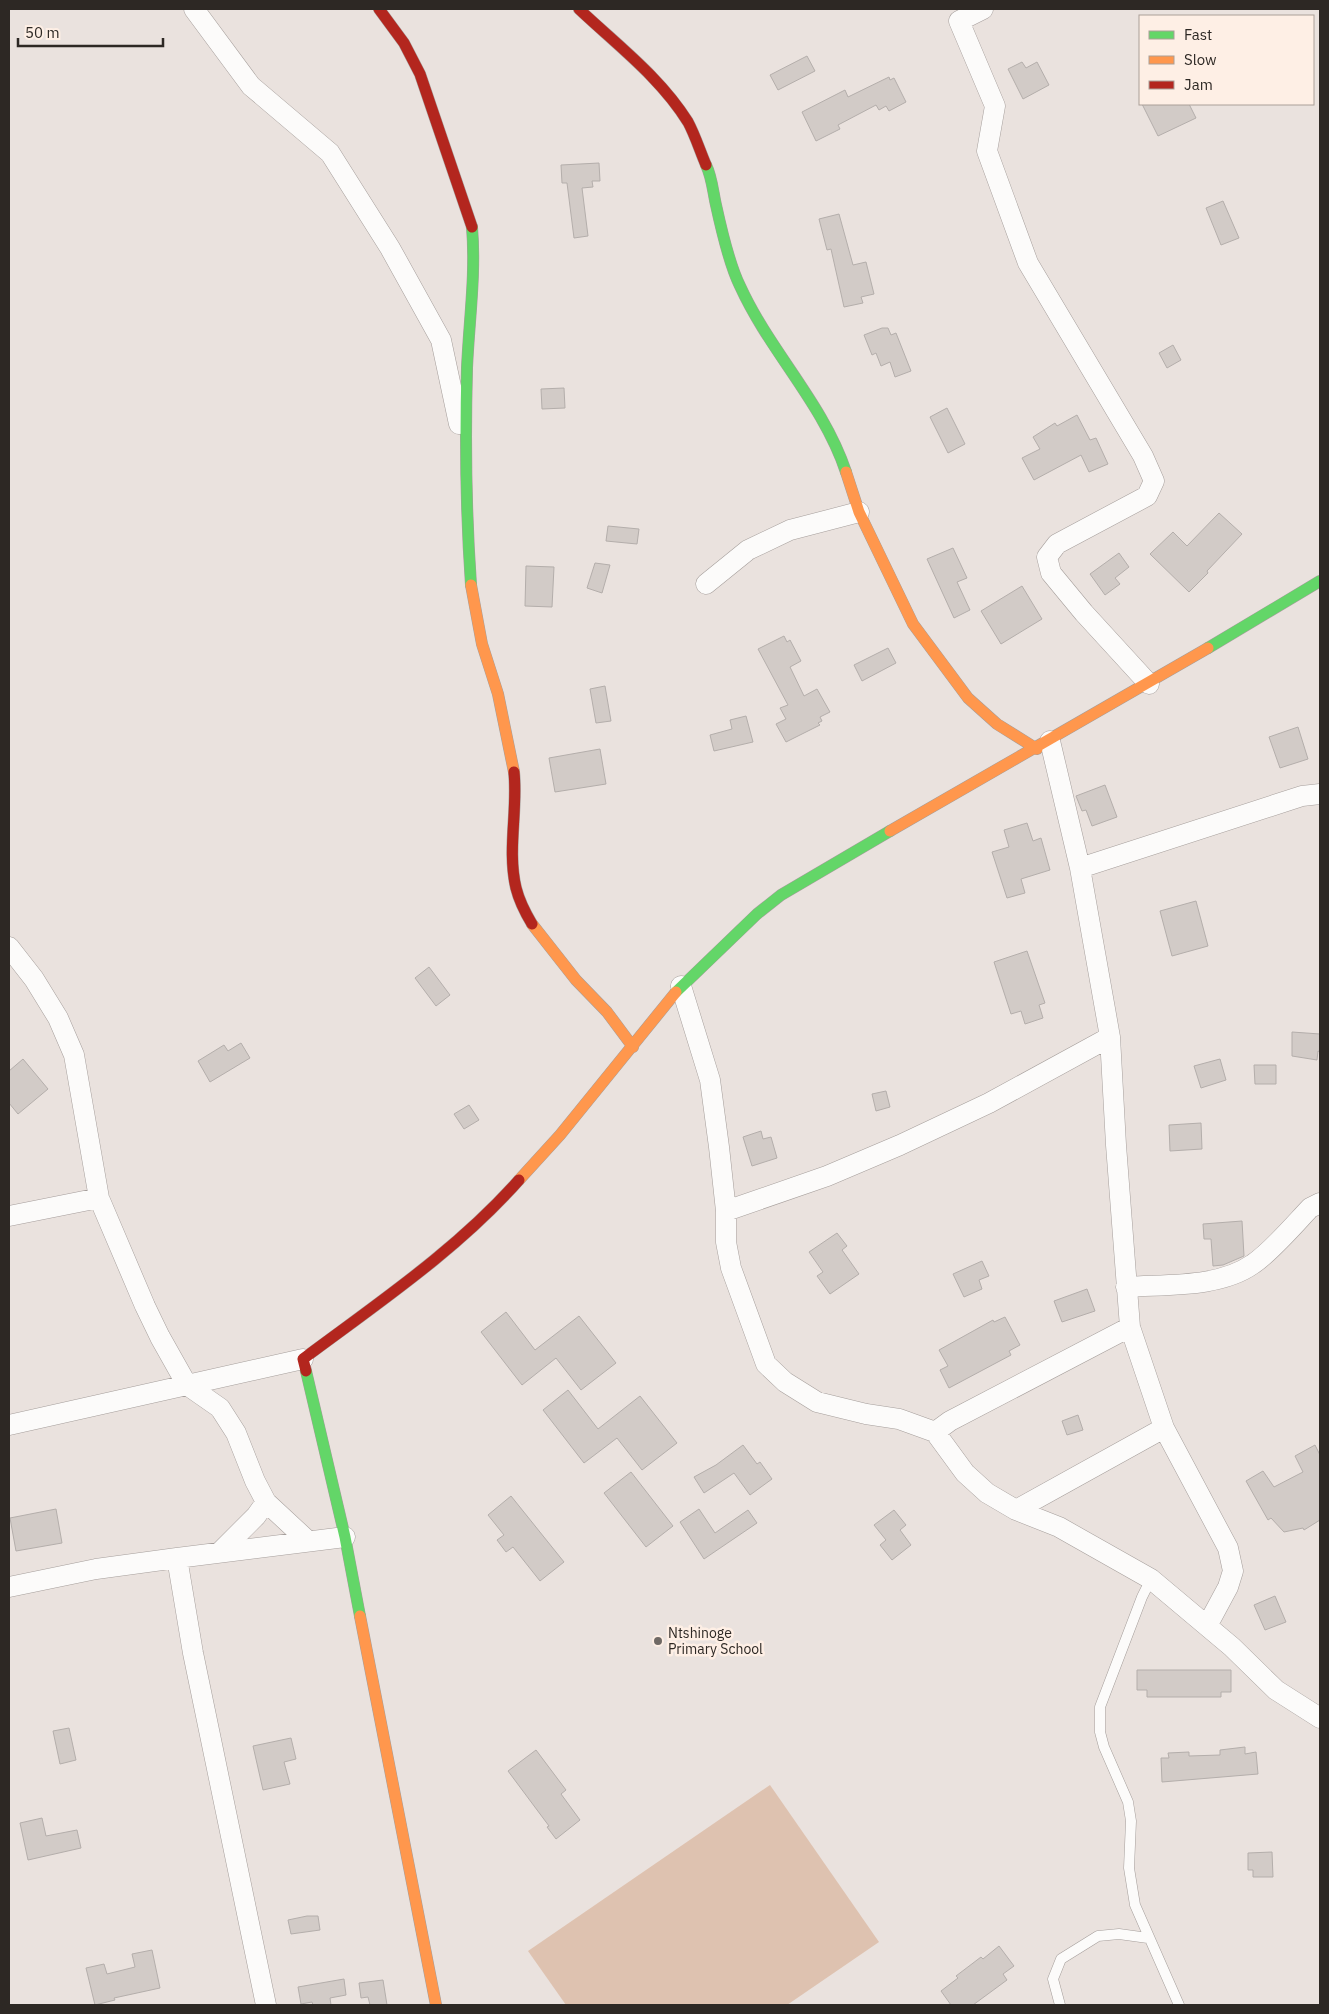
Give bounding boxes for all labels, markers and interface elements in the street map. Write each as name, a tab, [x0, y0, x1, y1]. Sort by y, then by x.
scale bar	[18, 15, 162, 47]
legend	[1139, 15, 1314, 105]
text: 50 m	[25, 23, 60, 42]
text: Fast	[1184, 25, 1212, 44]
text: Slow	[1184, 50, 1217, 69]
text: Jam	[1184, 75, 1213, 94]
place label: Ntshinoge Primary School	[668, 1624, 763, 1658]
marker: Ntshinoge Primary School	[652, 1635, 664, 1647]

